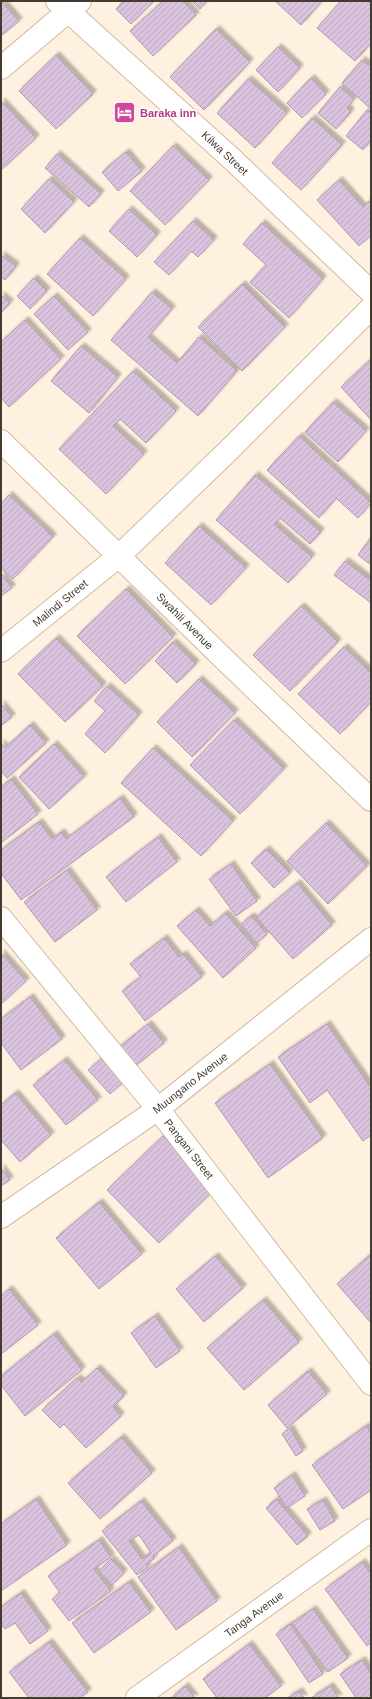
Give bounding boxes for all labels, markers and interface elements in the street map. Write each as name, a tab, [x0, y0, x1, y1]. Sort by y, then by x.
hotel icon: Baraka inn	[112, 100, 138, 126]
place label: Baraka inn	[140, 107, 197, 119]
street label: Kilwa Street	[199, 129, 251, 177]
street label: Malindi Street	[30, 577, 90, 629]
street label: Swahili Avenue	[154, 590, 216, 652]
street label: Muungano Avenue	[150, 1050, 230, 1116]
street label: Pangani Street	[162, 1117, 216, 1181]
street label: Tanga Avenue	[222, 1589, 286, 1639]

